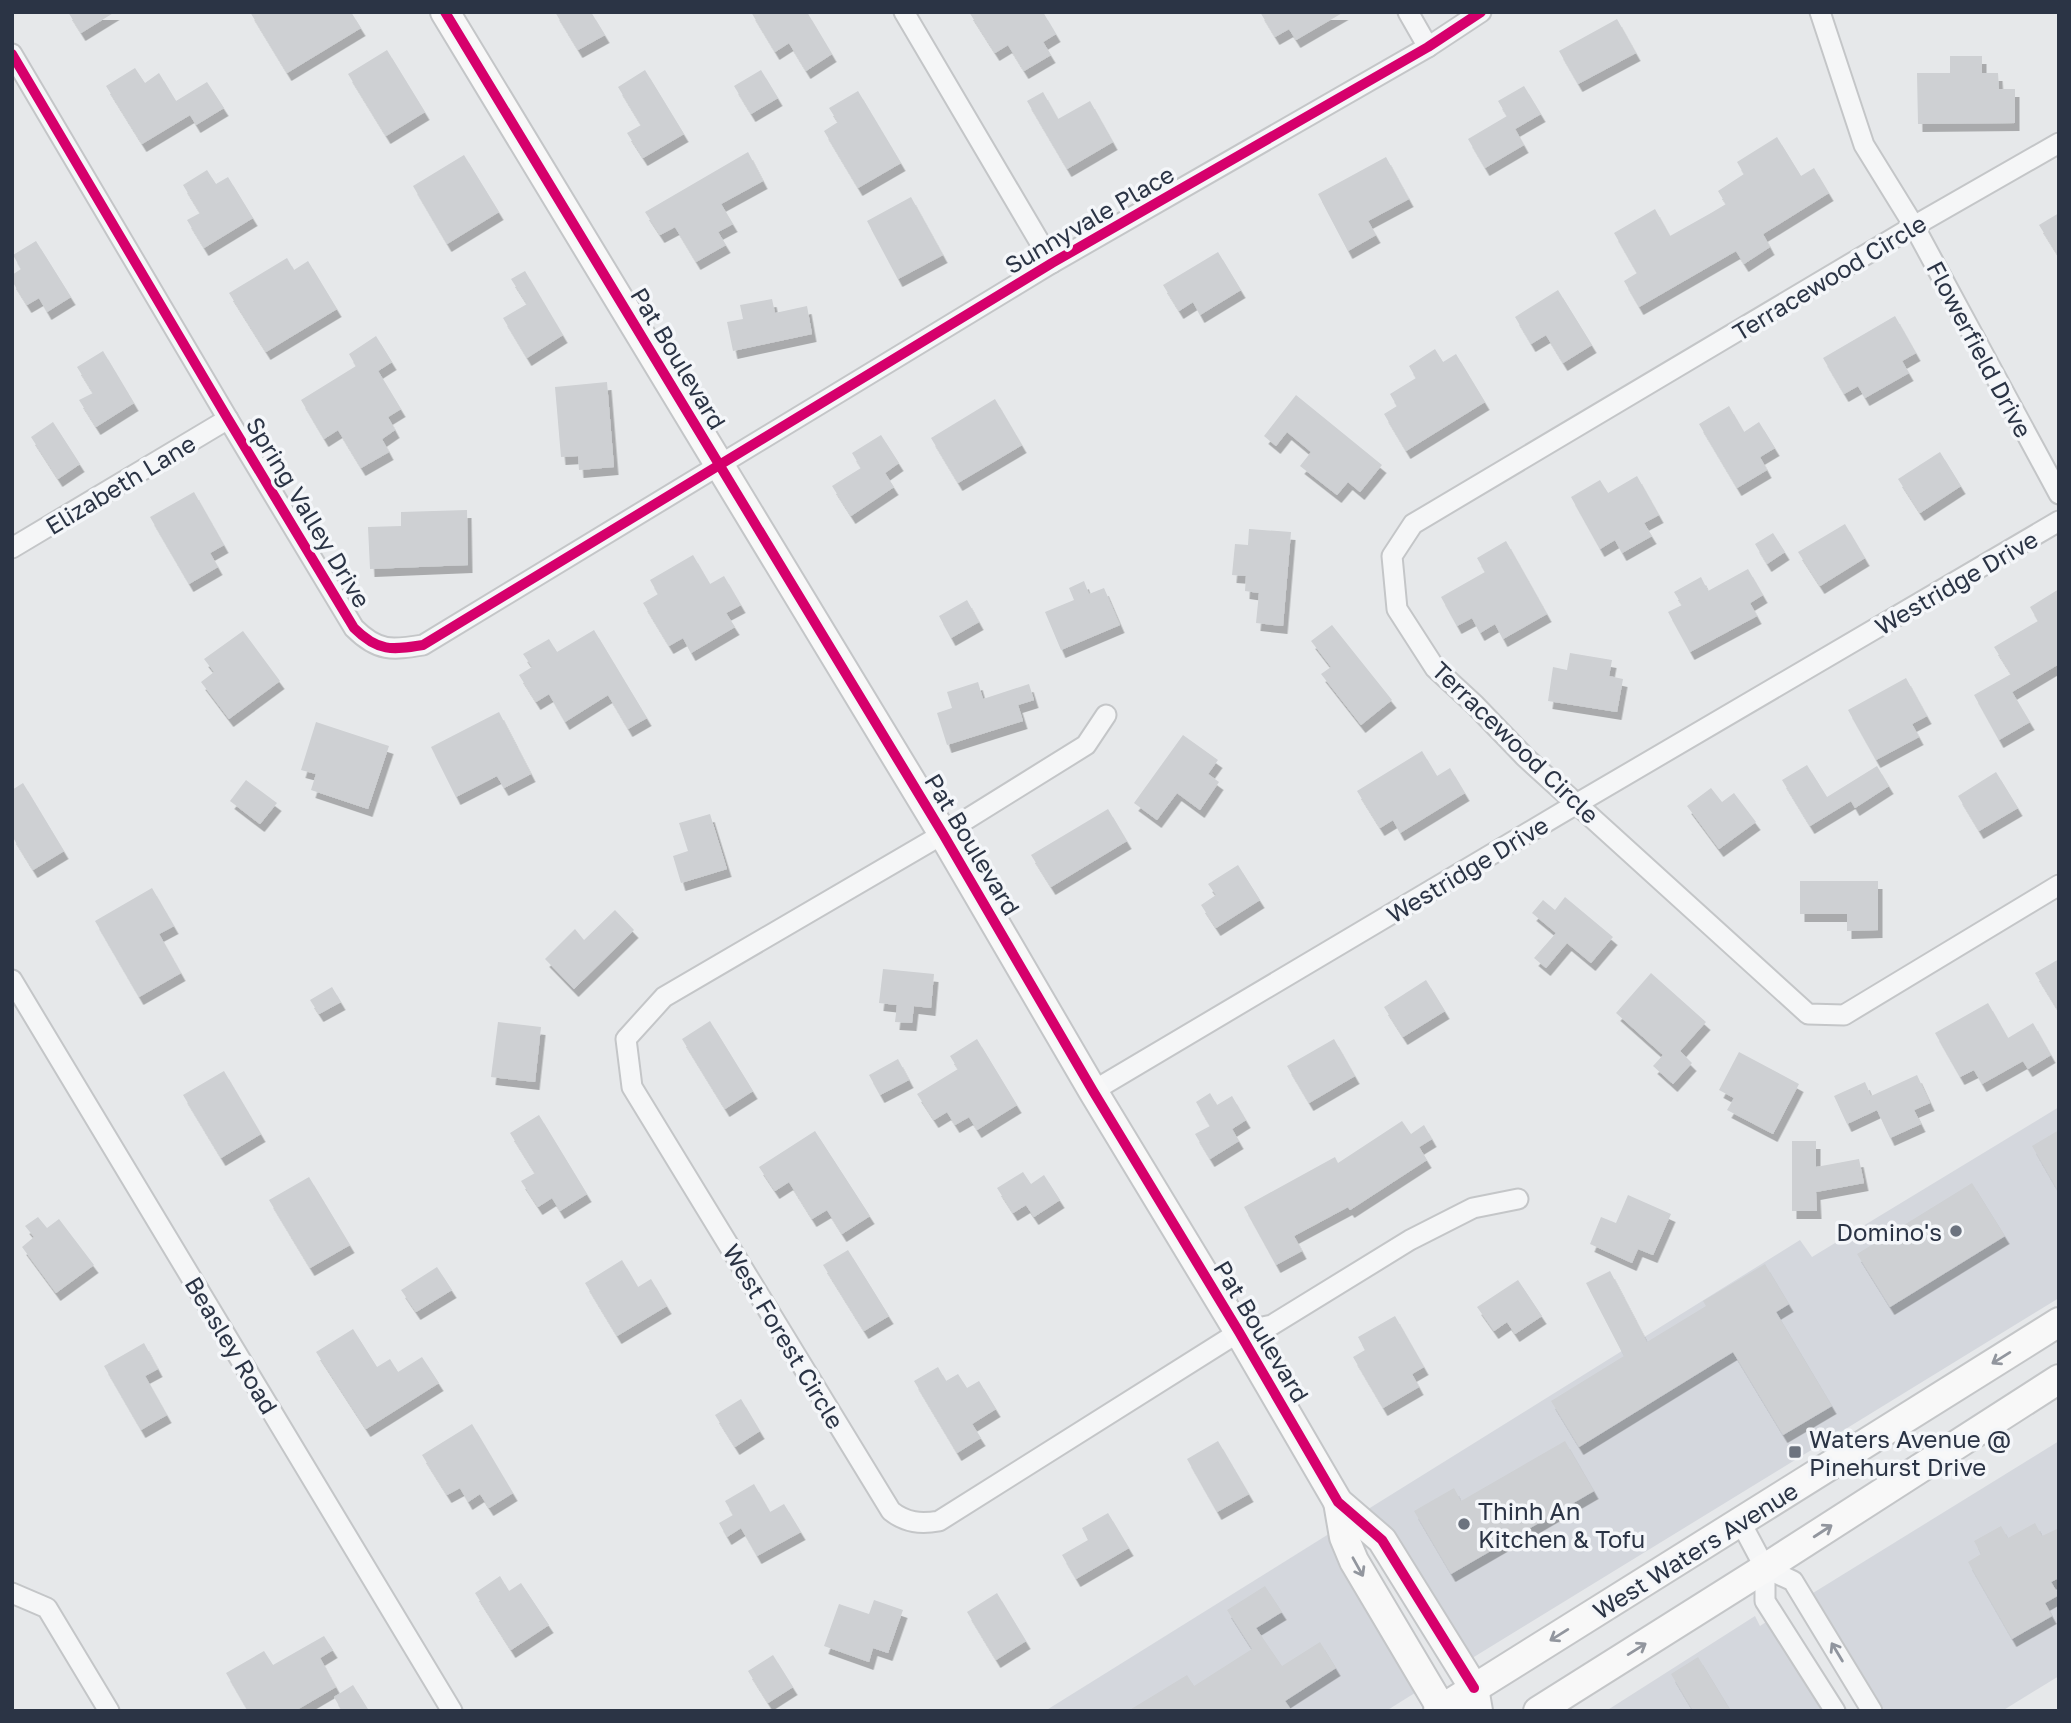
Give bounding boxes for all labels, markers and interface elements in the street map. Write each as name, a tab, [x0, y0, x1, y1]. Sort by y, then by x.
street label: Sunnyvale Place	[999, 159, 1179, 279]
street label: Terracewood Circle	[1727, 208, 1931, 346]
street label: Flowerfield Drive	[1921, 256, 2039, 442]
street label: Pat Boulevard	[625, 282, 733, 434]
street label: Spring Valley Drive	[241, 411, 377, 613]
street label: Elizabeth Lane	[40, 428, 200, 540]
street label: Westridge Drive	[1869, 524, 2043, 640]
street label: Terracewood Circle	[1427, 655, 1605, 829]
street label: Pat Boulevard	[919, 768, 1027, 920]
street label: Westridge Drive	[1381, 809, 1553, 929]
place label: Domino's	[1836, 1217, 1942, 1246]
marker: Domino's	[1948, 1223, 1964, 1239]
street label: West Forest Circle	[717, 1238, 851, 1434]
street label: Pat Boulevard	[1208, 1255, 1316, 1407]
street label: Beasley Road	[180, 1271, 284, 1419]
one-way arrow	[1991, 1351, 2011, 1365]
place label: Waters Avenue @ Pinehurst Drive	[1809, 1424, 2011, 1481]
marker: Waters Avenue @ Pinehurst Drive	[1787, 1444, 1803, 1460]
street label: West Waters Avenue	[1587, 1475, 1803, 1625]
place label: Thinh An Kitchen & Tofu	[1478, 1496, 1645, 1553]
marker: Thinh An Kitchen & Tofu	[1456, 1516, 1472, 1532]
one-way arrow	[1812, 1524, 1832, 1538]
one-way arrow	[1351, 1556, 1365, 1576]
one-way arrow	[1549, 1628, 1569, 1642]
one-way arrow	[1627, 1641, 1646, 1656]
one-way arrow	[1830, 1643, 1844, 1663]

